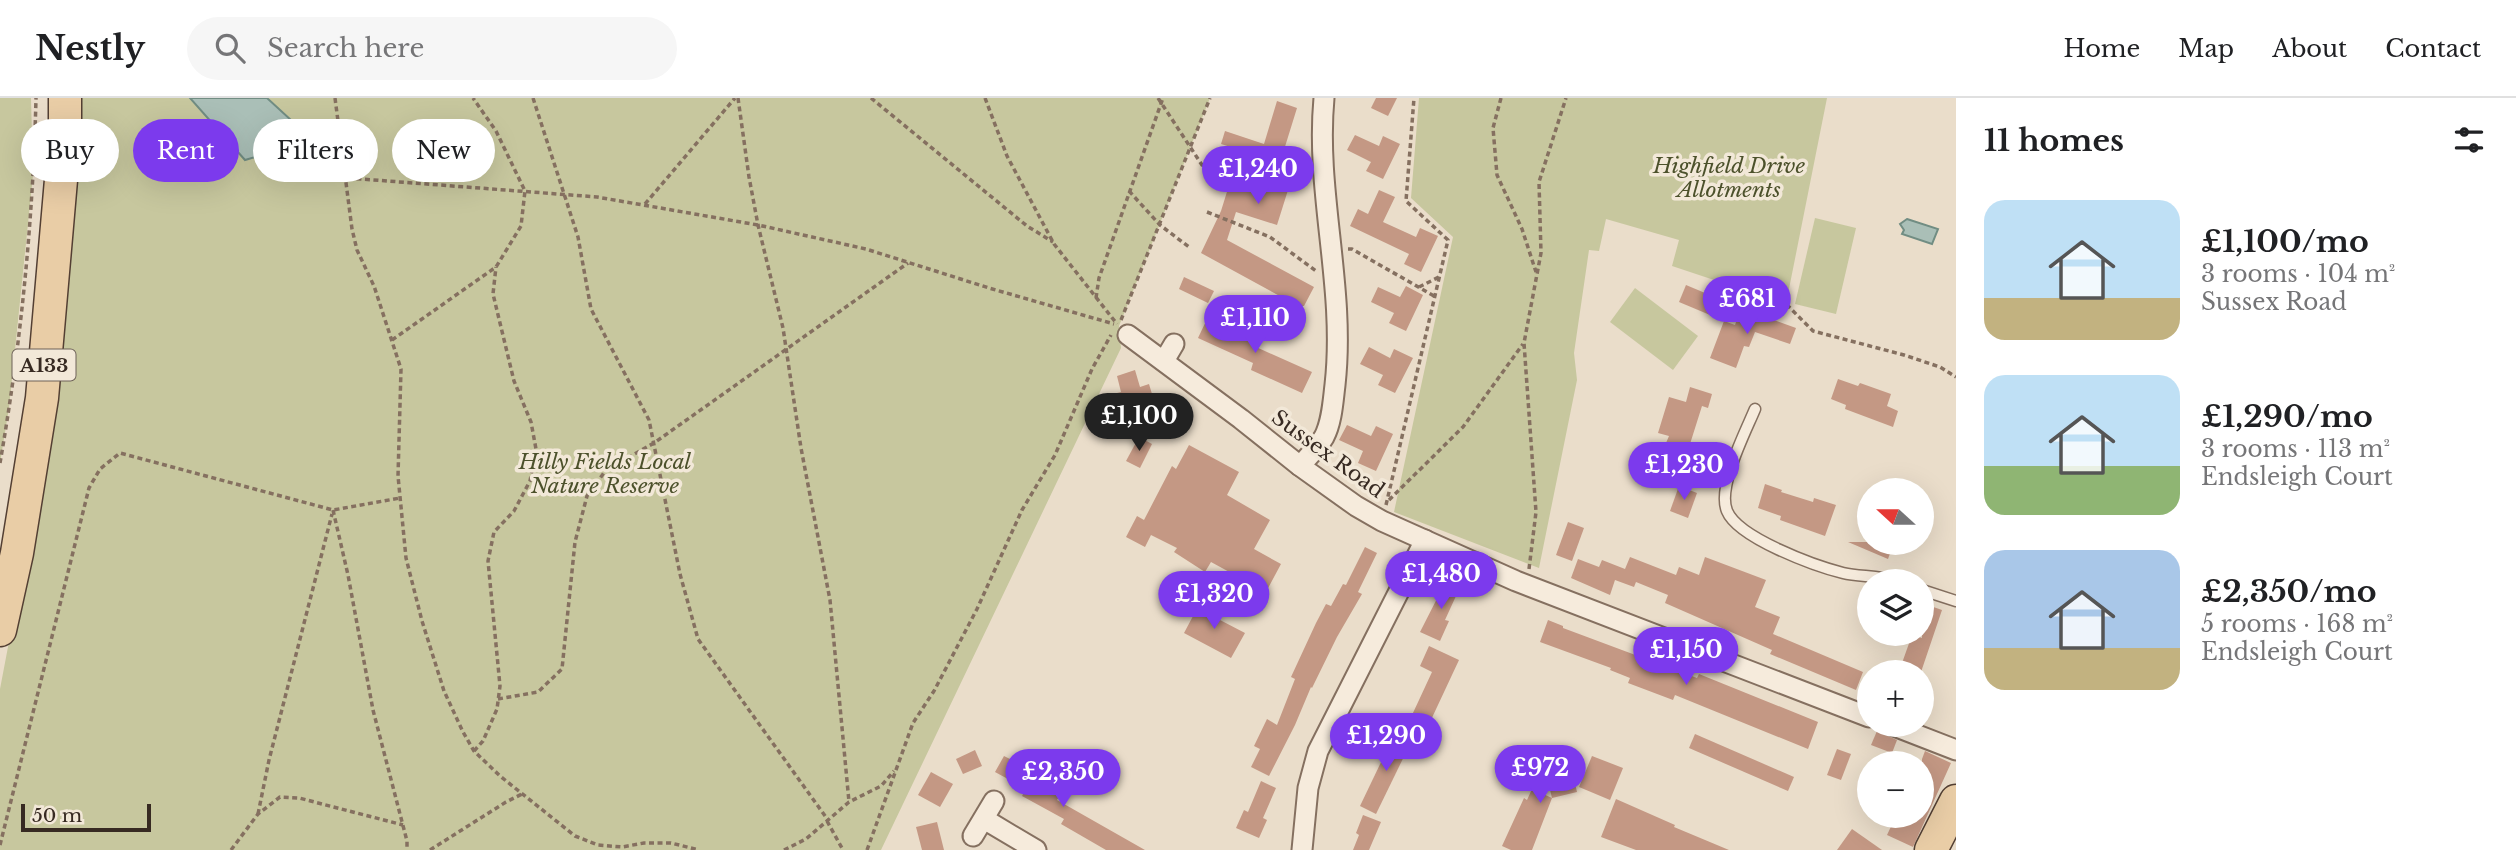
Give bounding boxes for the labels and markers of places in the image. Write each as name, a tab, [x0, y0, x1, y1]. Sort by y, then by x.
pin: £1,240	[1201, 146, 1315, 206]
pin: £681	[1706, 276, 1788, 336]
pin: £1,110	[1198, 296, 1312, 355]
pin: £1,100	[1082, 394, 1196, 453]
pin: £1,230	[1627, 442, 1741, 502]
pin: £1,480	[1384, 552, 1498, 611]
pin: £1,320	[1157, 572, 1271, 631]
pin: £1,150	[1629, 628, 1743, 687]
pin: £1,290	[1329, 714, 1443, 773]
pin: £972	[1499, 746, 1581, 805]
pin: £2,350	[1006, 750, 1120, 809]

